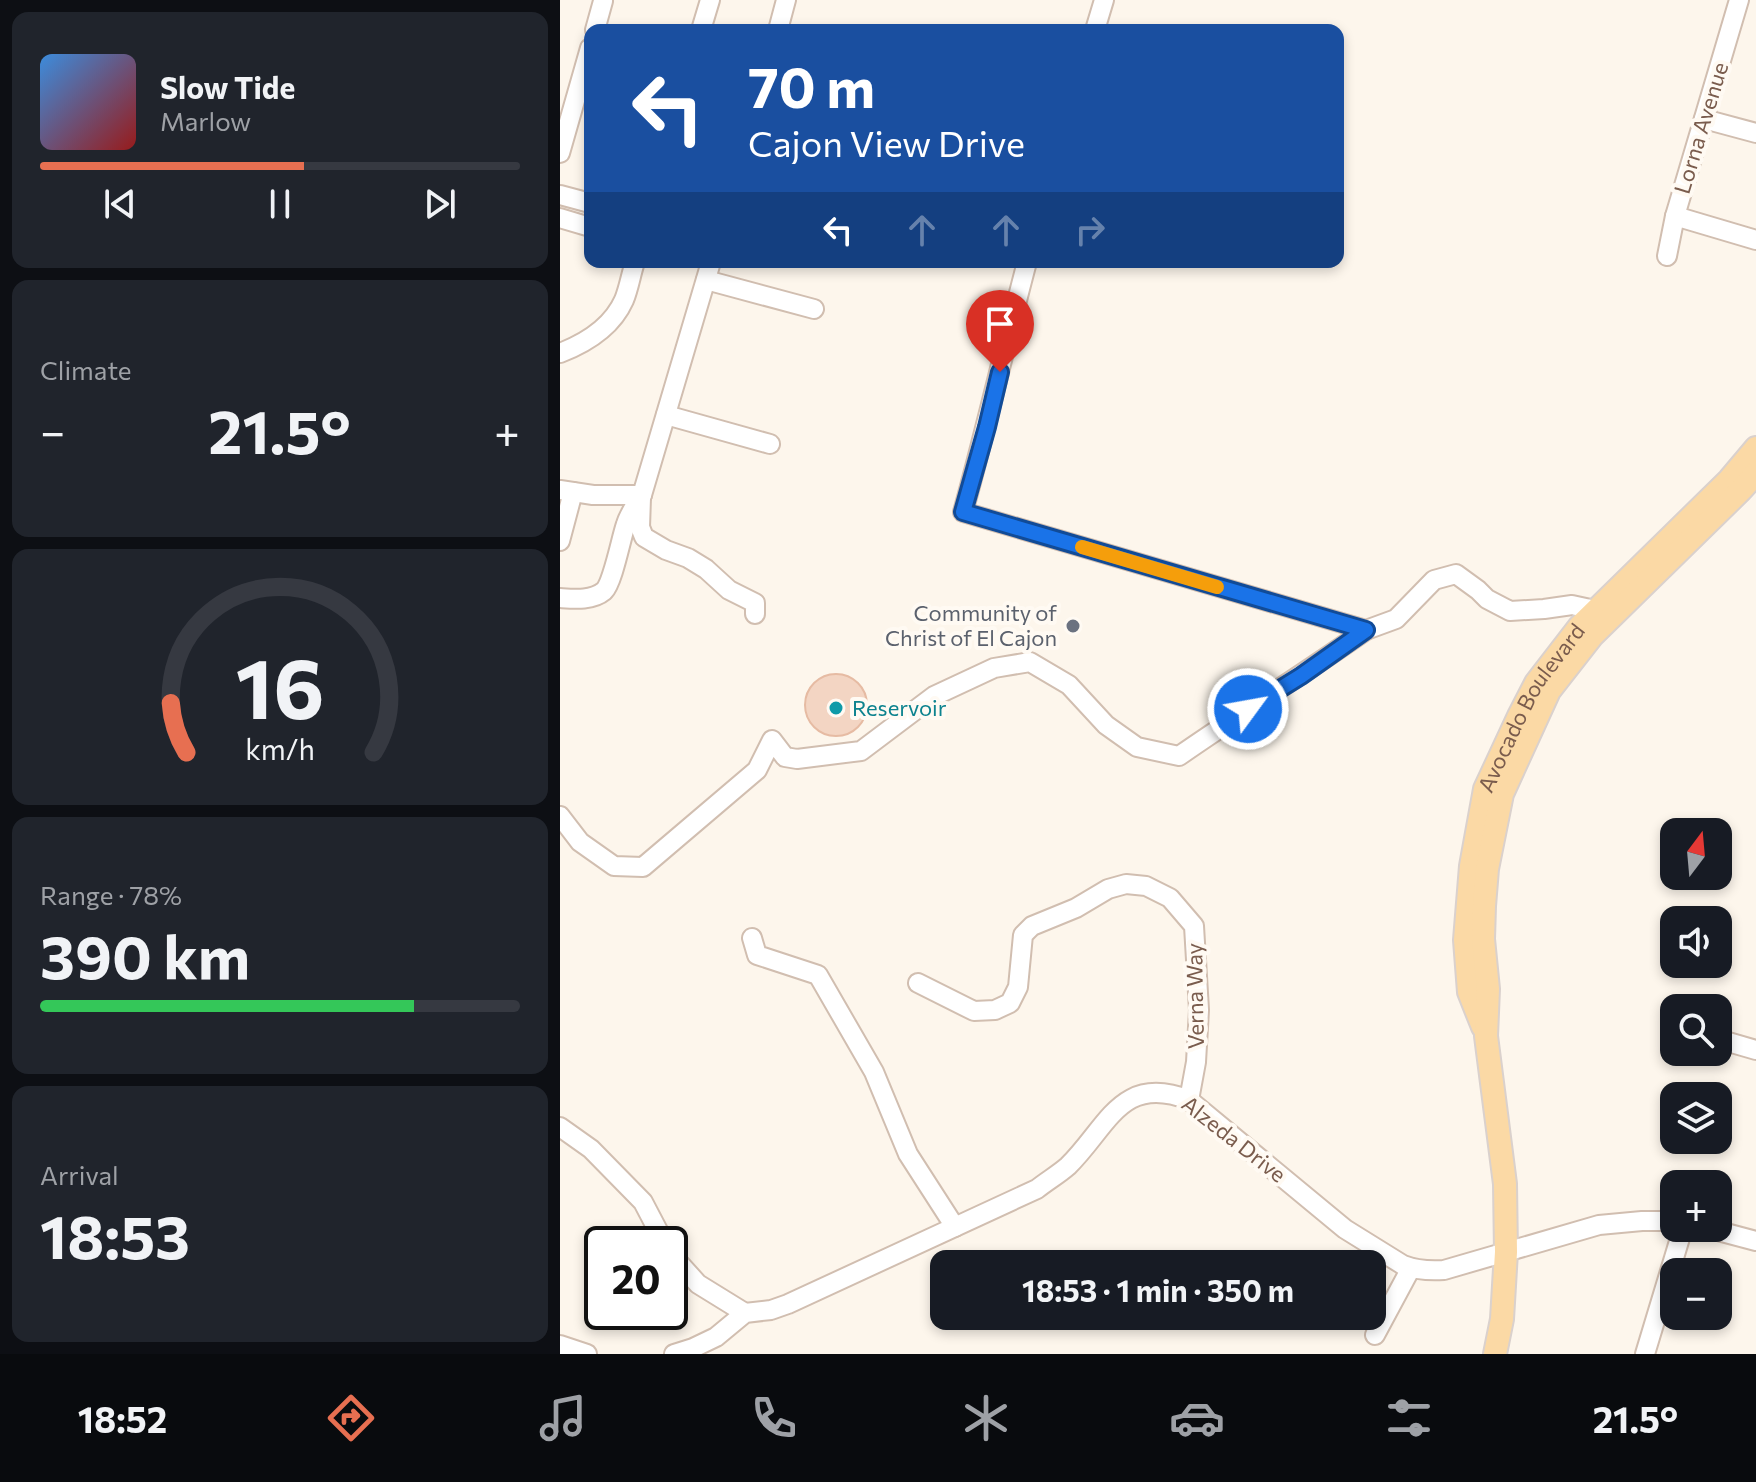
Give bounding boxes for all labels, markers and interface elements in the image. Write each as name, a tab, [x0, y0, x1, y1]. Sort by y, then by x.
text: 70 m	[748, 51, 875, 120]
icon: left	[616, 56, 720, 160]
street label: Lorna Avenue	[1668, 59, 1733, 197]
text: Slow Tide	[160, 68, 295, 105]
text: Marlow	[160, 105, 251, 136]
text: Cajon View Drive	[748, 120, 1025, 164]
icon: previous	[98, 182, 142, 226]
icon: pause	[258, 182, 302, 226]
icon: next	[418, 182, 462, 226]
icon: left	[816, 208, 860, 252]
icon: ahead	[900, 208, 944, 252]
icon: ahead	[984, 208, 1028, 252]
icon: right	[1068, 208, 1112, 252]
pin	[966, 290, 1034, 372]
icon: arrive	[978, 302, 1022, 346]
text: Climate	[40, 354, 132, 385]
text: 21.5°	[208, 393, 351, 466]
text: −	[40, 403, 65, 457]
text: +	[494, 403, 520, 457]
place label: Community of Christ of El Cajon	[885, 599, 1057, 651]
marker: Community of Christ of El Cajon	[1064, 617, 1082, 635]
street label: Avocado Boulevard	[1471, 618, 1590, 796]
text: 16	[236, 634, 324, 736]
position arrow	[1206, 667, 1290, 751]
place label: Reservoir	[852, 694, 947, 721]
marker: Reservoir	[827, 699, 845, 717]
text: km/h	[245, 731, 315, 766]
north arrow	[1660, 818, 1732, 890]
map controls	[1660, 818, 1732, 1330]
text: Range · 78%	[40, 879, 182, 910]
button: sound	[1660, 906, 1732, 978]
text: 390 km	[40, 918, 250, 991]
street label: Verna Way	[1180, 943, 1209, 1049]
button: search	[1660, 994, 1732, 1066]
button: layers	[1660, 1082, 1732, 1154]
street label: Alzeda Drive	[1177, 1090, 1292, 1188]
text: Arrival	[40, 1159, 119, 1190]
button: +	[1660, 1170, 1732, 1242]
text: 18:53	[40, 1198, 190, 1271]
speed limit sign: 20	[584, 1226, 688, 1330]
button: −	[1660, 1258, 1732, 1330]
text: 18:53 · 1 min · 350 m	[1022, 1271, 1294, 1308]
icon: directions	[323, 1390, 379, 1446]
icon: music	[535, 1390, 591, 1446]
icon: phone	[746, 1390, 802, 1446]
icon: climate	[958, 1390, 1014, 1446]
icon: car	[1169, 1390, 1225, 1446]
icon: filters	[1381, 1390, 1437, 1446]
text: 18:52	[78, 1396, 167, 1440]
text: 21.5°	[1593, 1396, 1678, 1440]

